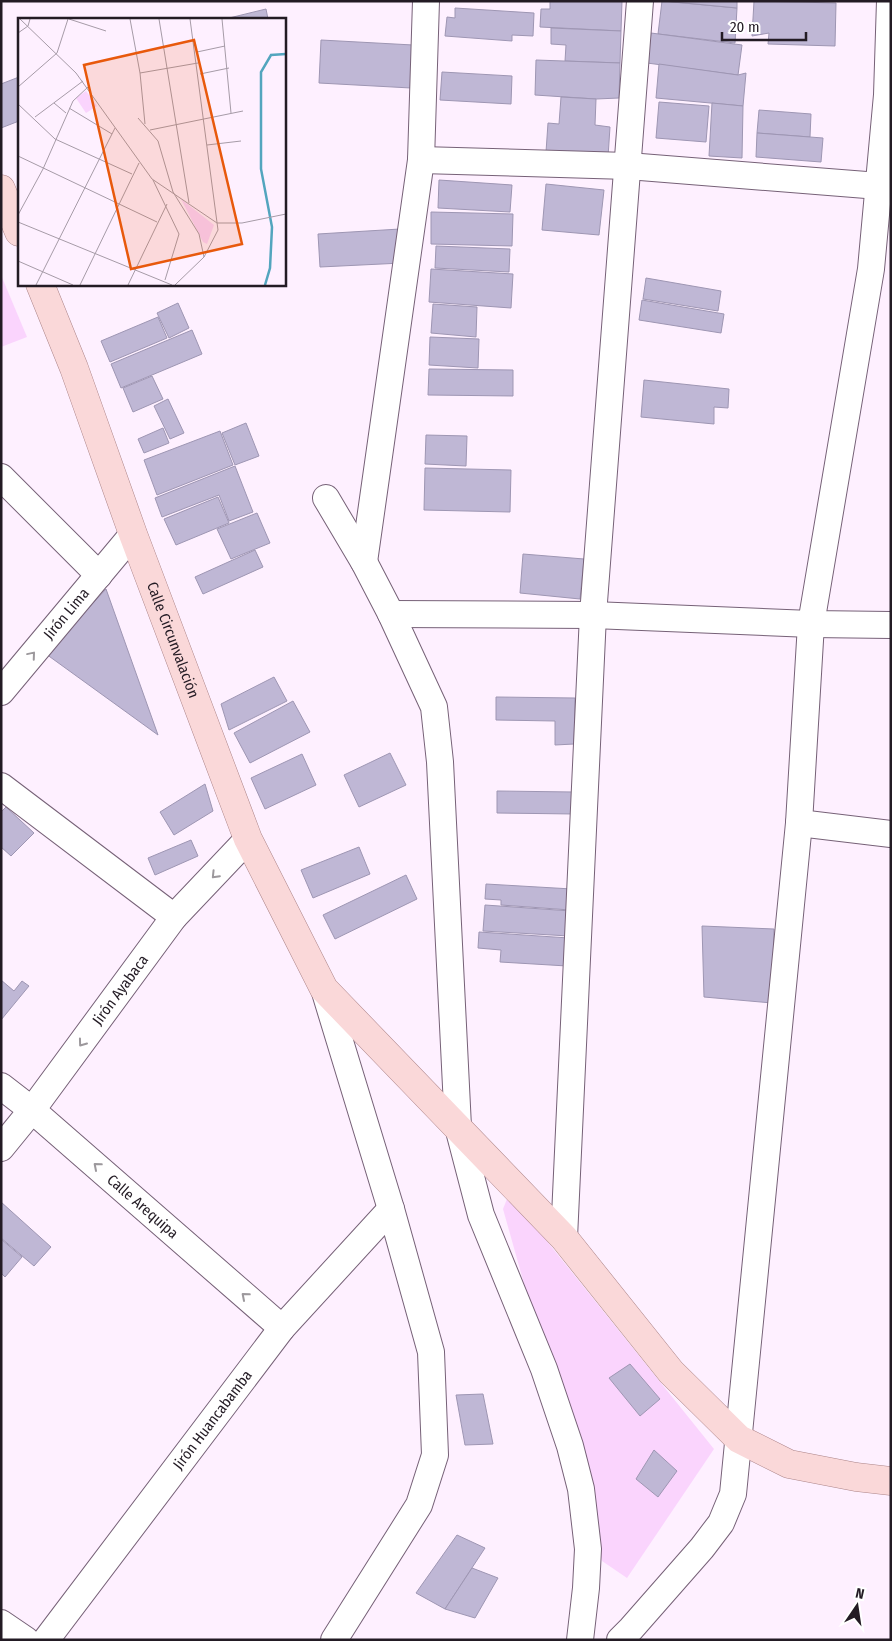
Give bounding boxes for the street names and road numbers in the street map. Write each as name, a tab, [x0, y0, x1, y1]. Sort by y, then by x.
street label: Calle Circunvalación	[143, 579, 203, 700]
street label: Jirón Lima	[40, 584, 93, 643]
street label: Jirón Ayabaca	[89, 951, 152, 1029]
street label: Calle Arequipa	[103, 1171, 182, 1242]
street label: Jirón Huancabamba	[169, 1367, 256, 1473]

